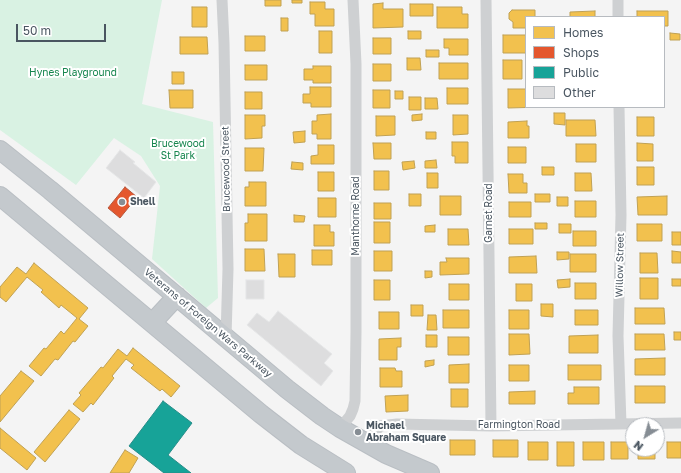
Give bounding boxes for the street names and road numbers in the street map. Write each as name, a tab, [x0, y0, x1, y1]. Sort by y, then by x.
street label: Brucewood Street	[219, 126, 233, 212]
street label: Manthorne Road	[350, 176, 362, 256]
street label: Garnet Road	[483, 183, 495, 243]
street label: Willow Street	[613, 233, 627, 297]
street label: Veterans of Foreign Wars Parkway	[142, 266, 274, 380]
street label: Farmington Road	[478, 419, 560, 431]

